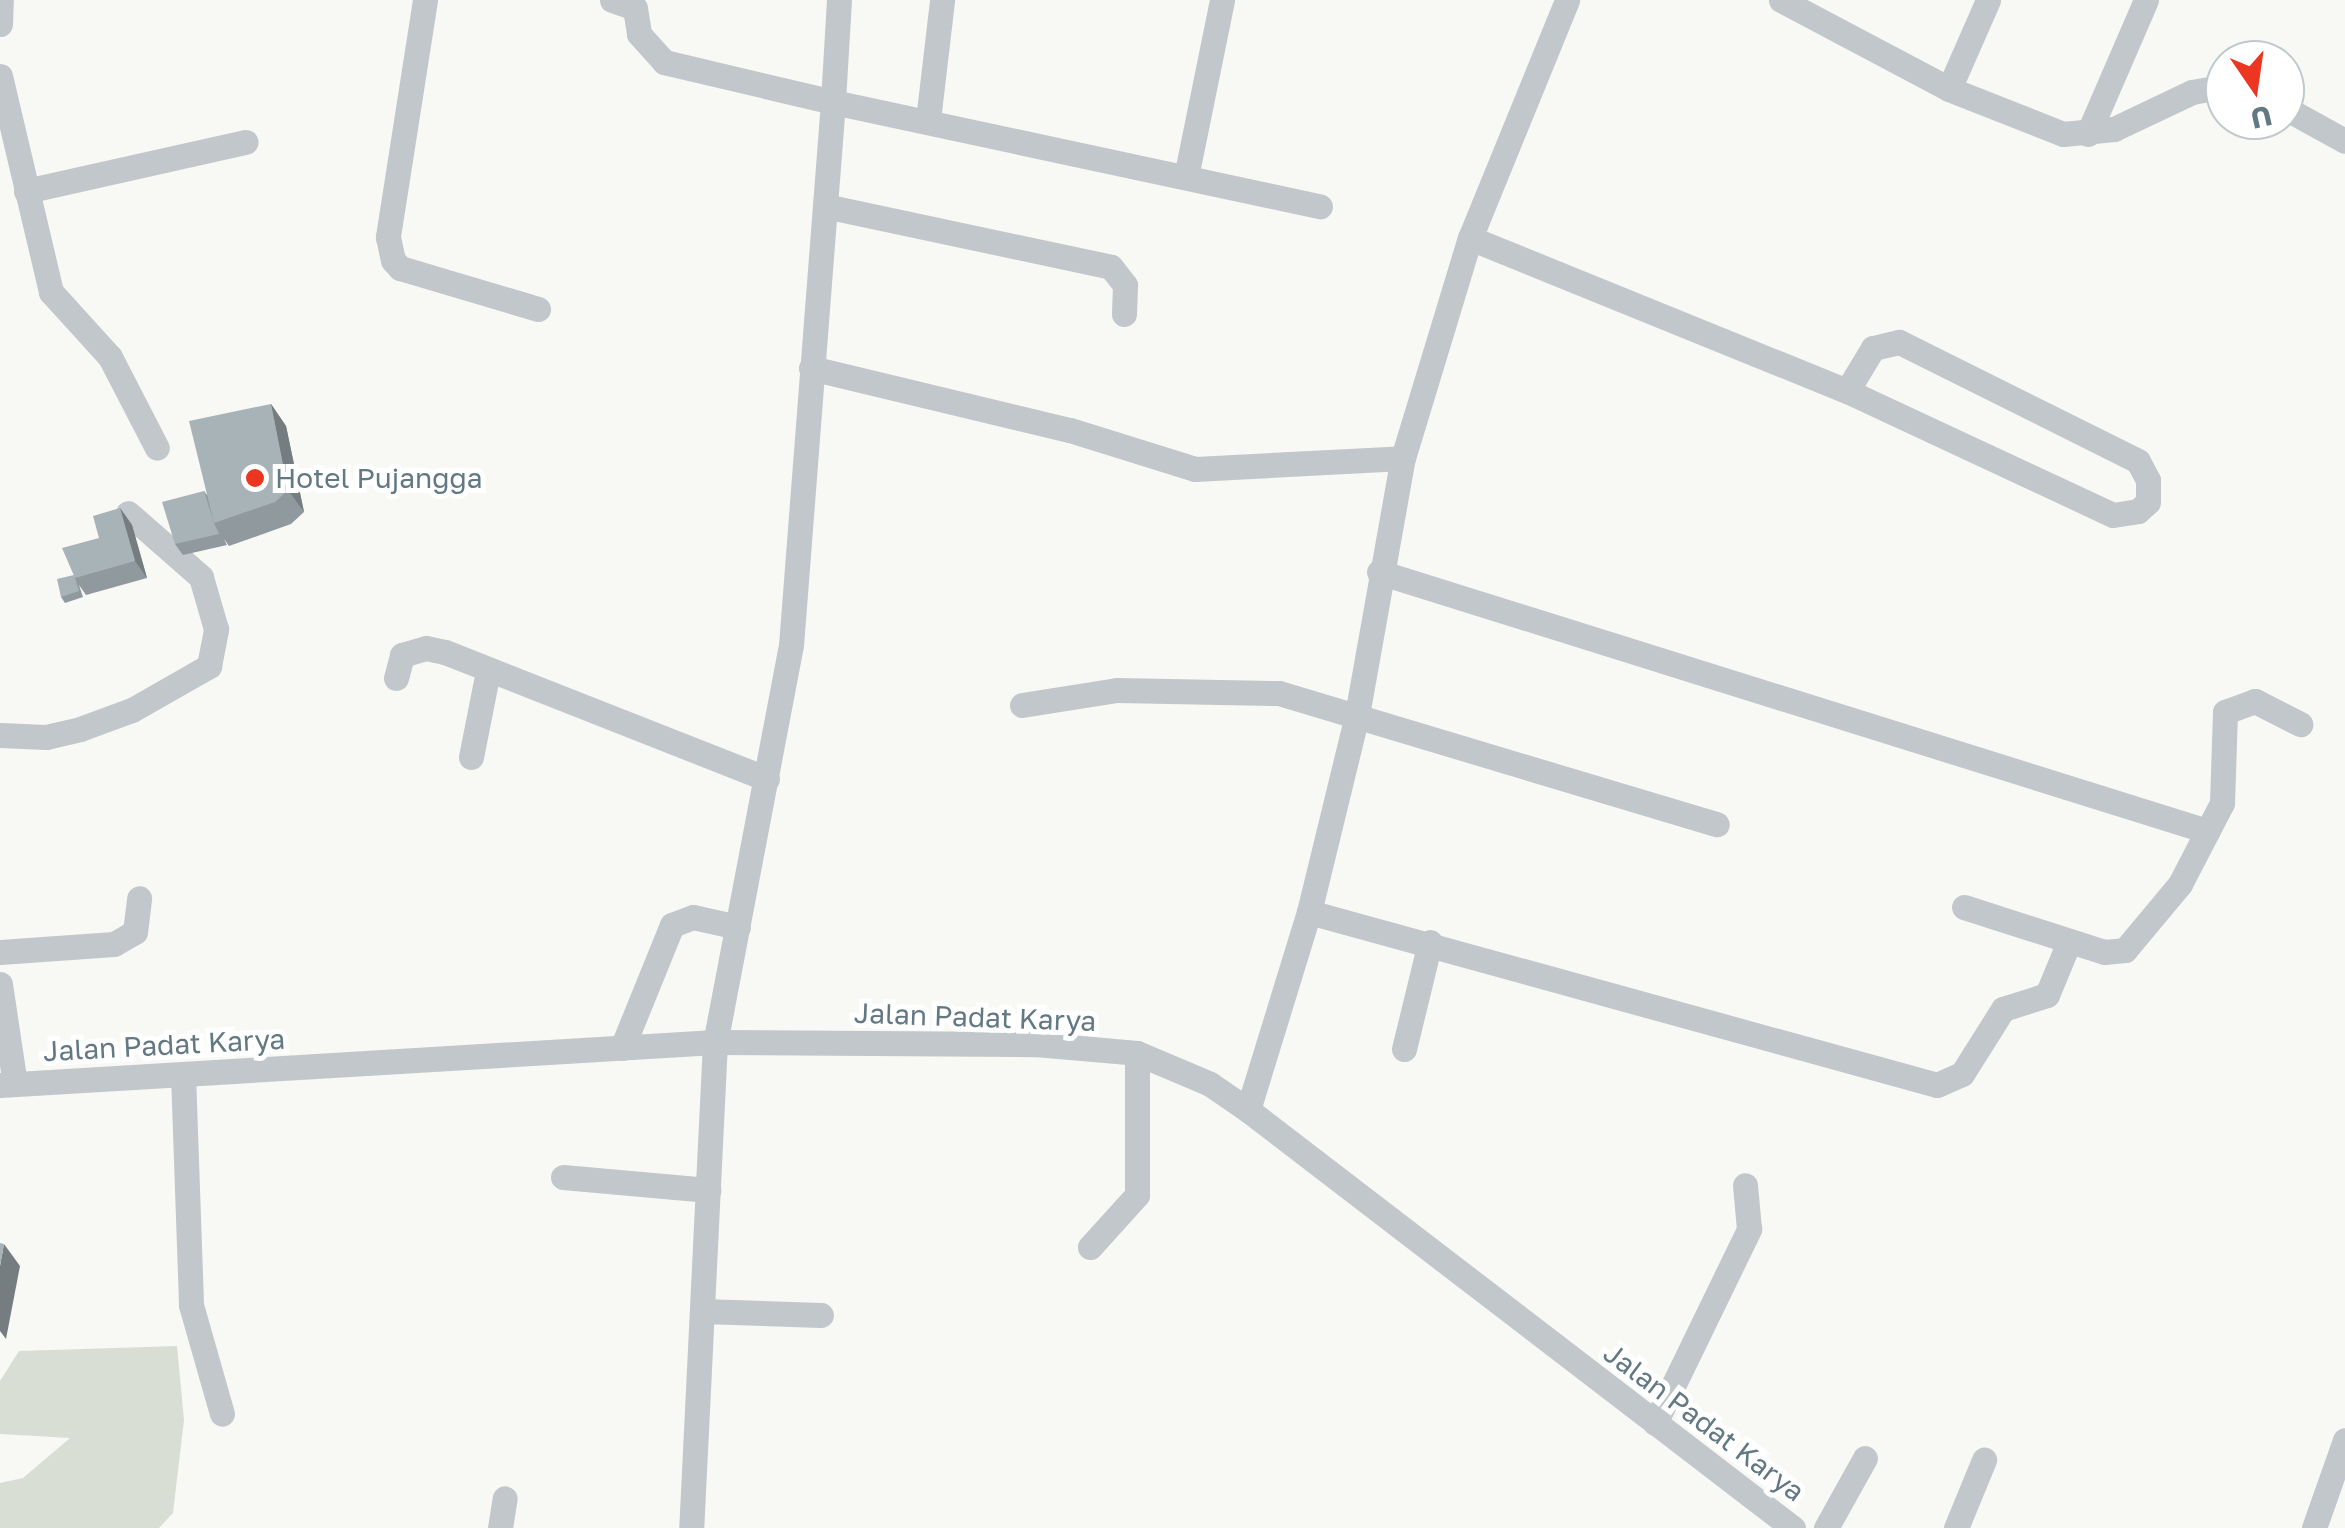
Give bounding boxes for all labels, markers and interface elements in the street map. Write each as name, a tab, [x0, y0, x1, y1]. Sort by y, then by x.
north arrow	[2205, 40, 2305, 140]
text: U	[2248, 99, 2275, 136]
place label: Hotel Pujangga	[275, 461, 483, 495]
marker: Hotel Pujangga	[244, 467, 266, 489]
street label: Jalan Padat Karya	[853, 996, 1097, 1038]
street label: Jalan Padat Karya	[42, 1022, 286, 1068]
street label: Jalan Padat Karya	[1597, 1336, 1811, 1508]

